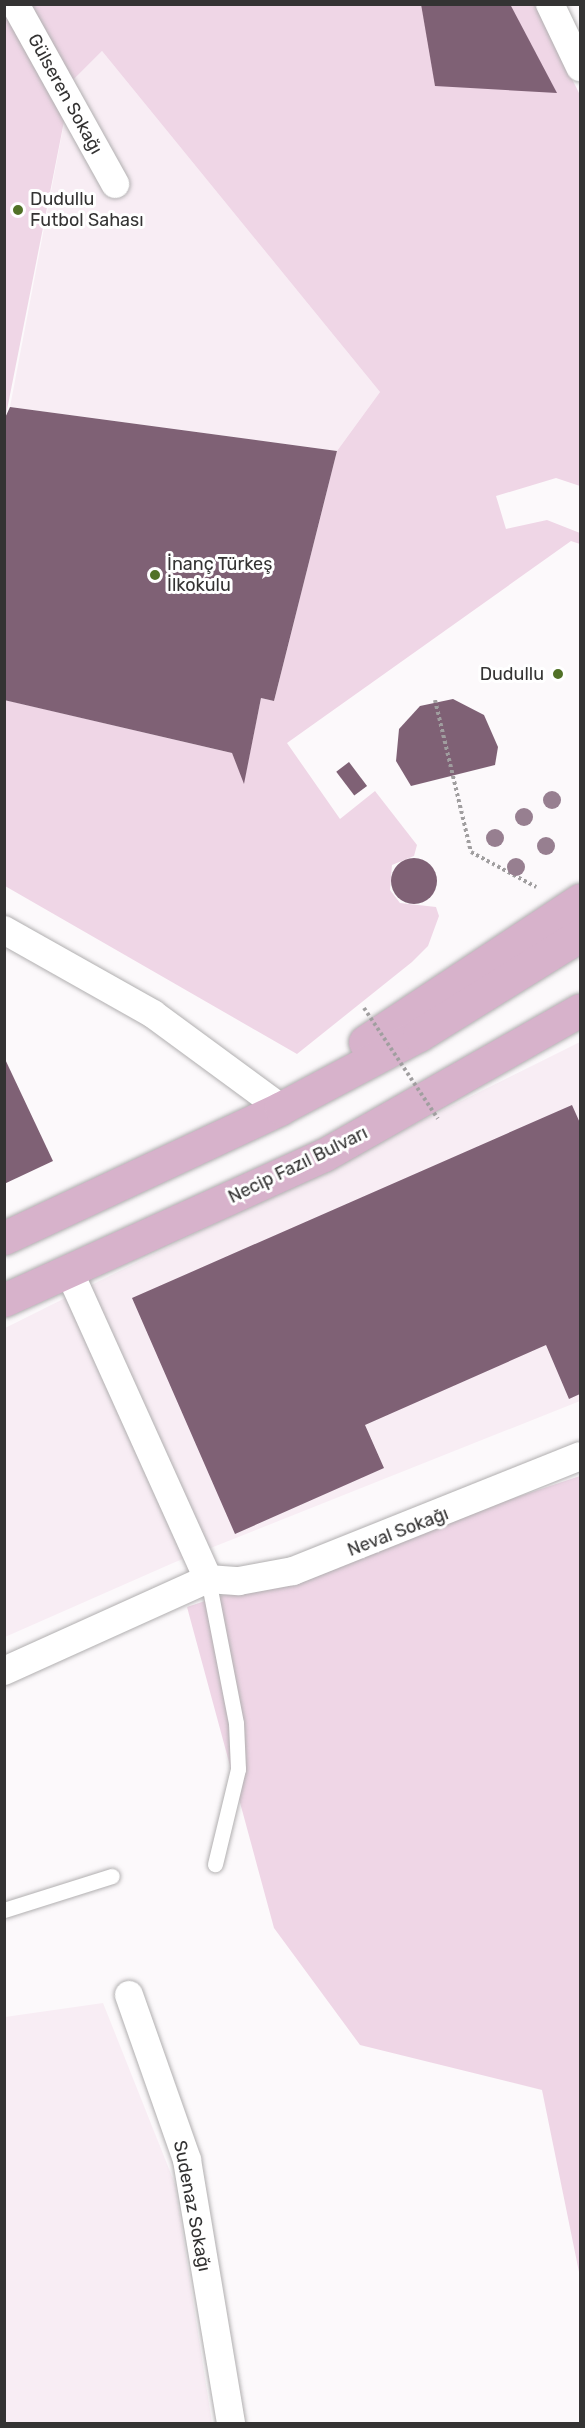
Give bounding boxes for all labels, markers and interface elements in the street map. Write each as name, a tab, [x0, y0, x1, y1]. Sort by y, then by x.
street label: Gülseren Sokağı	[23, 30, 107, 158]
place label: Dudullu Futbol Sahası	[30, 189, 144, 232]
marker: Dudullu Futbol Sahası	[11, 203, 25, 217]
place label: İnanç Türkeş İlkokulu	[167, 554, 273, 596]
marker: İnanç Türkeş İlkokulu	[148, 568, 162, 582]
place label: Dudullu	[480, 663, 544, 685]
marker: Dudullu	[549, 665, 567, 683]
street label: Necip Fazıl Bulvarı	[225, 1122, 371, 1208]
street label: Neval Sokağı	[345, 1503, 451, 1561]
street label: Sudenaz Sokağı	[169, 2139, 215, 2273]

